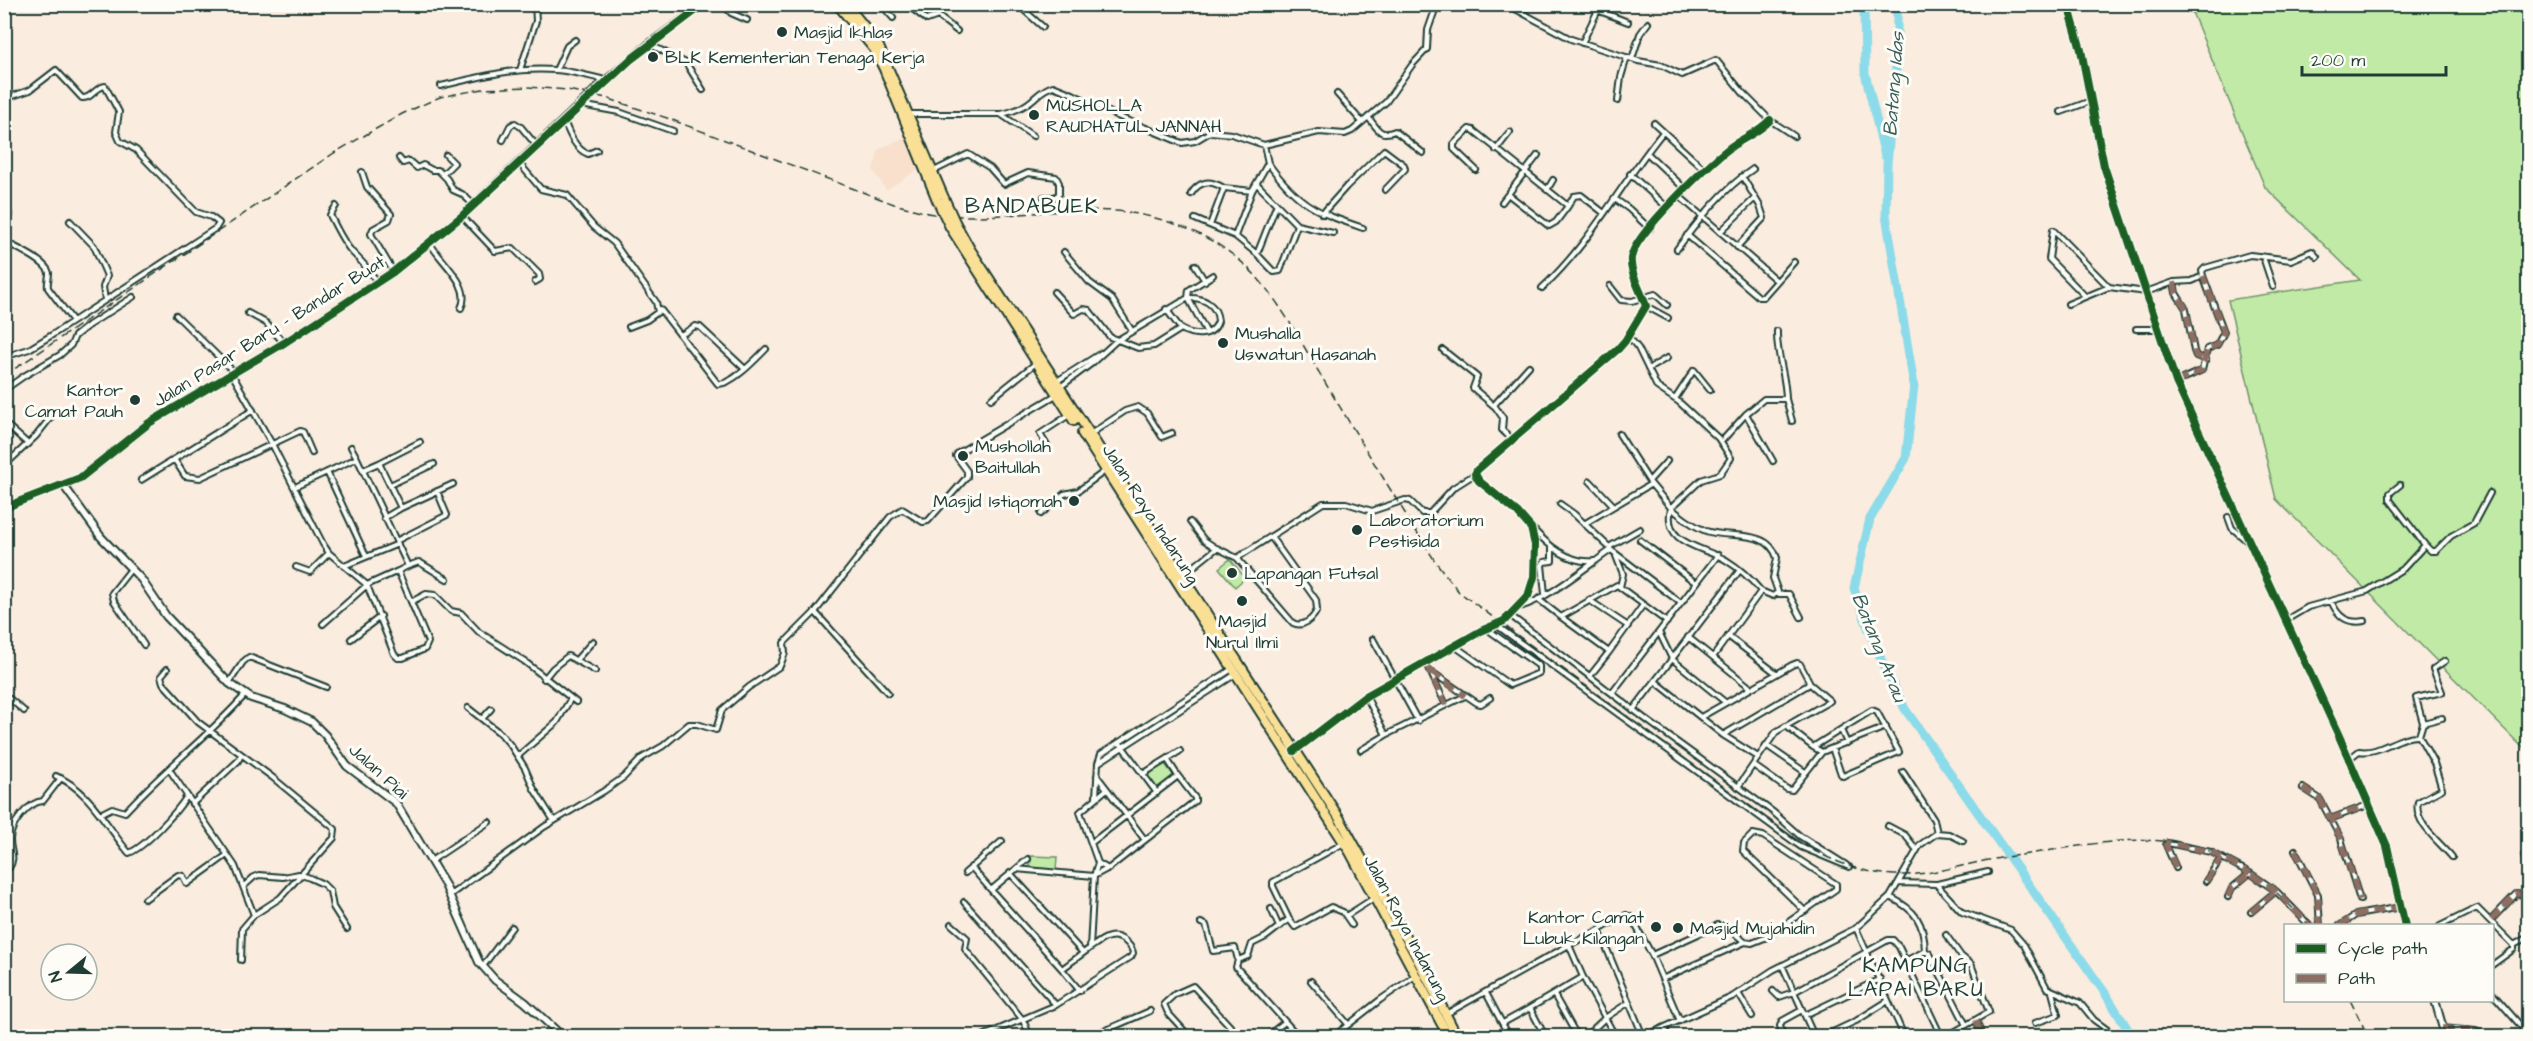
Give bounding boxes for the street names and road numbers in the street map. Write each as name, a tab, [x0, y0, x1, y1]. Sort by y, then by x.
street label: Jalan Pasar Baru - Bandar Buat	[149, 249, 390, 413]
street label: Jalan Raya Indarung	[1095, 439, 1205, 590]
street label: Jalan Piai	[343, 738, 414, 805]
street label: Jalan Raya Indarung	[1356, 851, 1456, 1006]

